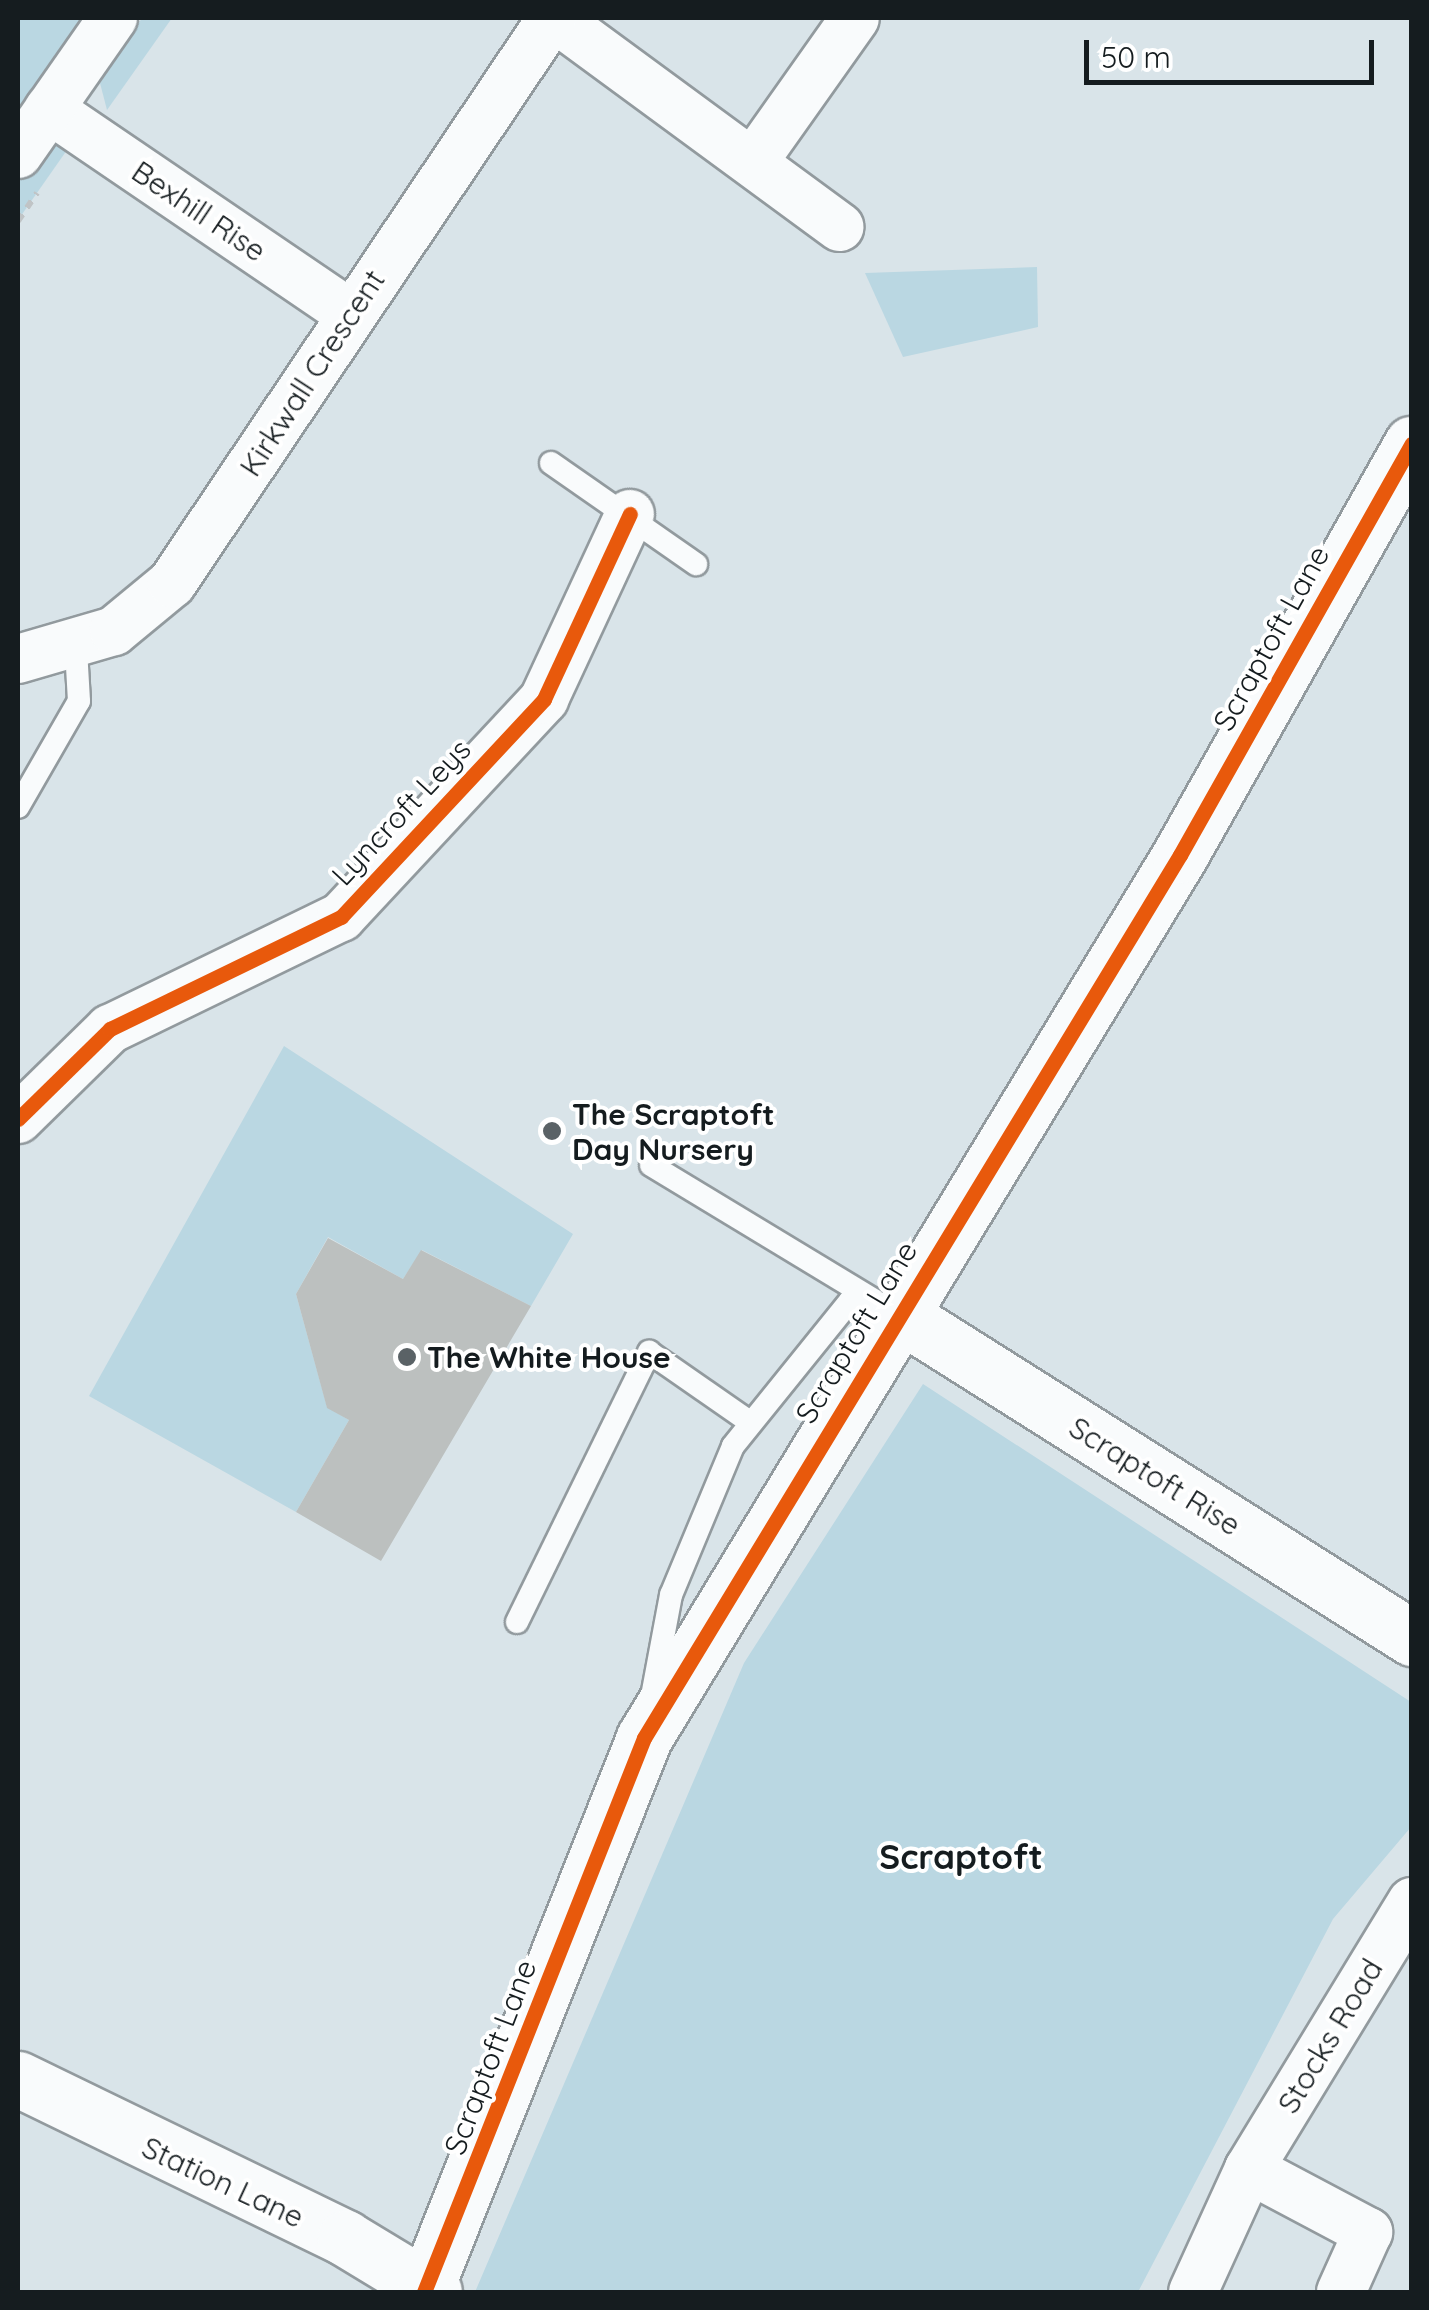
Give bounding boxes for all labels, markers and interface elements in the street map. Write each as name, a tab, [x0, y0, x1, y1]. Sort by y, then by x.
scale bar	[1089, 20, 1379, 82]
text: 50 m	[1101, 38, 1171, 76]
street label: Bexhill Rise	[125, 153, 273, 269]
street label: Kirkwall Crescent	[232, 263, 392, 483]
street label: Scraptoft Lane	[1205, 539, 1337, 737]
street label: Lyncroft Leys	[324, 731, 478, 893]
place label: The Scraptoft Day Nursery	[572, 1096, 775, 1166]
marker: The Scraptoft Day Nursery	[541, 1120, 563, 1142]
street label: Scraptoft Lane	[788, 1235, 924, 1429]
place label: The White House	[427, 1339, 671, 1375]
marker: The White House	[396, 1346, 418, 1368]
street label: Scraptoft Rise	[1063, 1409, 1247, 1543]
district label: Scraptoft	[879, 1835, 1043, 1877]
street label: Stocks Road	[1270, 1953, 1390, 2119]
street label: Scraptoft Lane	[436, 1954, 544, 2160]
street label: Station Lane	[137, 2129, 309, 2235]

